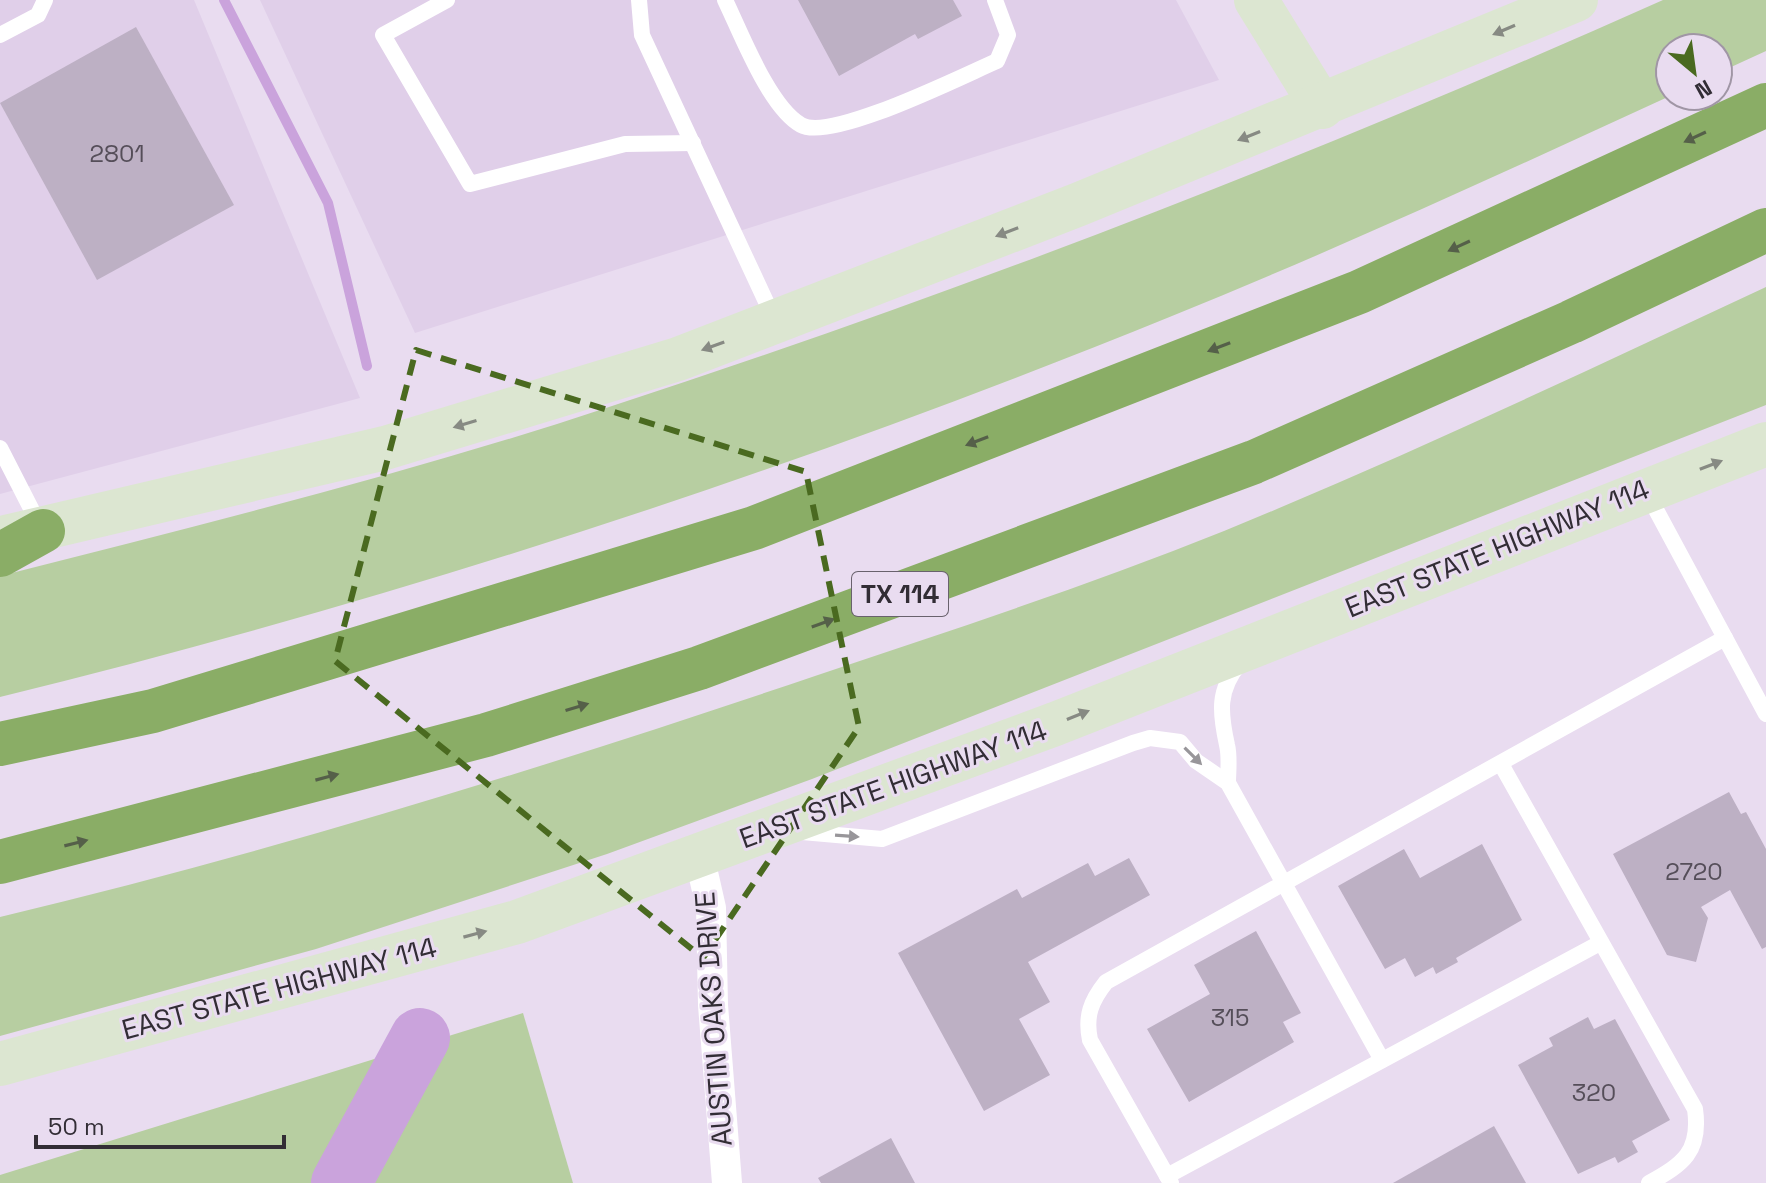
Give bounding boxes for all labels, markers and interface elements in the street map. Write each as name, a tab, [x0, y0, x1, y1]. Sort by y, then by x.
one-way arrow	[1492, 24, 1516, 37]
north arrow	[1654, 32, 1734, 112]
text: N	[1690, 74, 1717, 105]
one-way arrow	[1237, 130, 1261, 143]
one-way arrow	[1683, 130, 1707, 144]
house number: 2801	[90, 138, 144, 169]
one-way arrow	[995, 226, 1019, 239]
one-way arrow	[1447, 239, 1471, 253]
one-way arrow	[700, 340, 724, 353]
one-way arrow	[1207, 340, 1231, 353]
one-way arrow	[452, 418, 476, 431]
one-way arrow	[965, 435, 989, 448]
one-way arrow	[1699, 458, 1723, 471]
street label: EAST STATE HIGHWAY 114	[1340, 471, 1654, 625]
road number: TX 114	[852, 572, 948, 616]
one-way arrow	[812, 616, 836, 629]
one-way arrow	[566, 700, 590, 713]
one-way arrow	[1066, 708, 1090, 721]
street label: EAST STATE HIGHWAY 114	[734, 712, 1052, 856]
one-way arrow	[1184, 746, 1202, 765]
one-way arrow	[315, 771, 340, 783]
one-way arrow	[835, 830, 860, 843]
one-way arrow	[63, 836, 88, 849]
house number: 2720	[1665, 856, 1723, 887]
street label: AUSTIN OAKS DRIVE	[686, 891, 740, 1147]
one-way arrow	[464, 927, 488, 940]
street label: EAST STATE HIGHWAY 114	[118, 929, 440, 1047]
house number: 315	[1211, 1002, 1249, 1033]
house number: 320	[1572, 1077, 1616, 1108]
scale bar	[36, 1099, 284, 1149]
text: 50 m	[48, 1111, 105, 1142]

